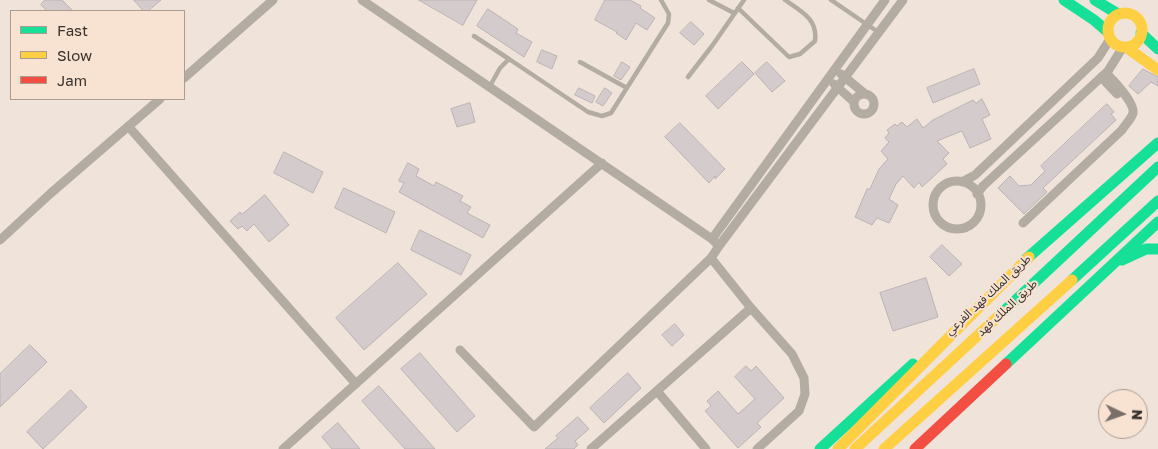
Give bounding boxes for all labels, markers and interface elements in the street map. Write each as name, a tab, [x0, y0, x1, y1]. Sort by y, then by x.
legend	[10, 10, 185, 100]
text: Fast	[57, 21, 88, 39]
text: Slow	[57, 46, 92, 64]
text: Jam	[57, 71, 87, 89]
street label: طريق الملك فهد الفرعي	[942, 252, 1034, 338]
street label: طريق الملك فهد	[974, 276, 1040, 340]
north arrow	[1098, 389, 1148, 439]
text: N	[1129, 409, 1146, 421]

